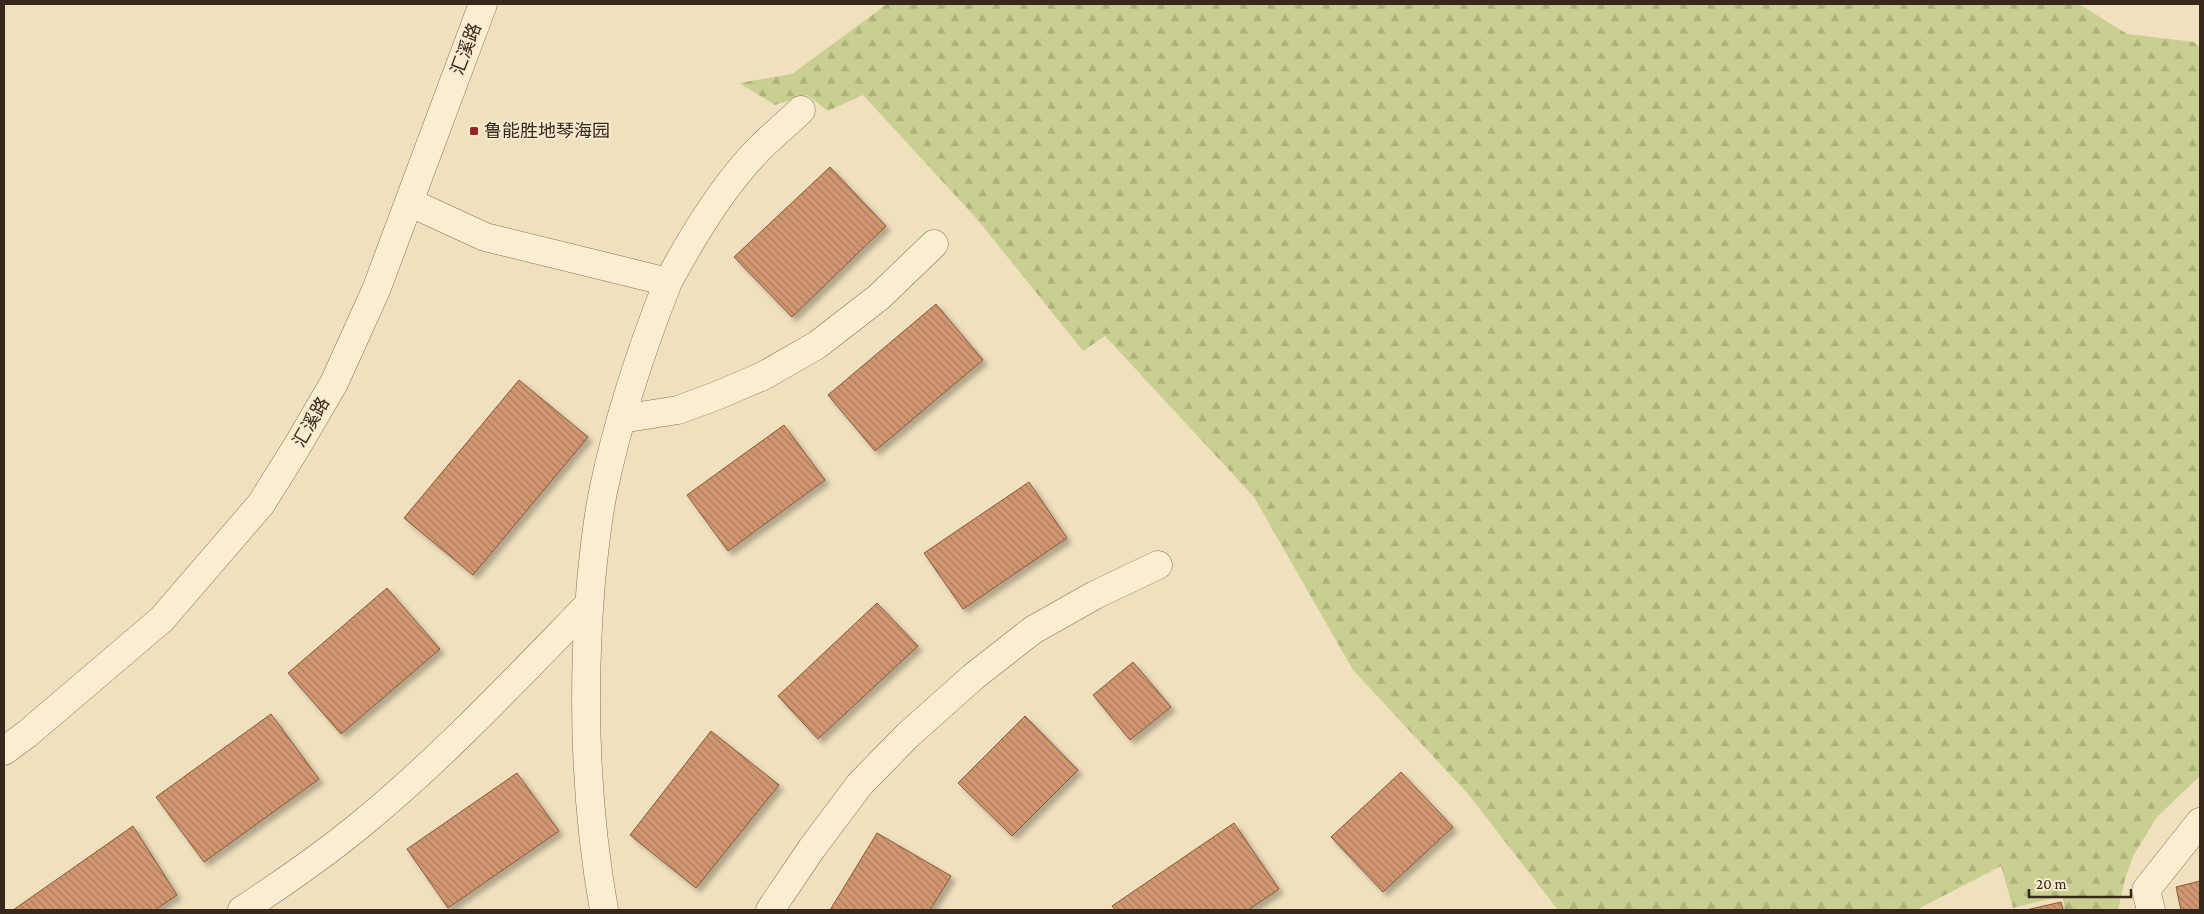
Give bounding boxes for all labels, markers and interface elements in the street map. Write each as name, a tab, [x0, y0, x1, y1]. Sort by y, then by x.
street label: 汇溪路	[447, 20, 485, 78]
place label: 鲁能胜地琴海园	[484, 121, 610, 141]
marker: 鲁能胜地琴海园	[468, 125, 480, 137]
street label: 汇溪路	[289, 394, 333, 450]
scale bar	[2029, 866, 2132, 898]
text: 20 m	[2036, 876, 2067, 892]

